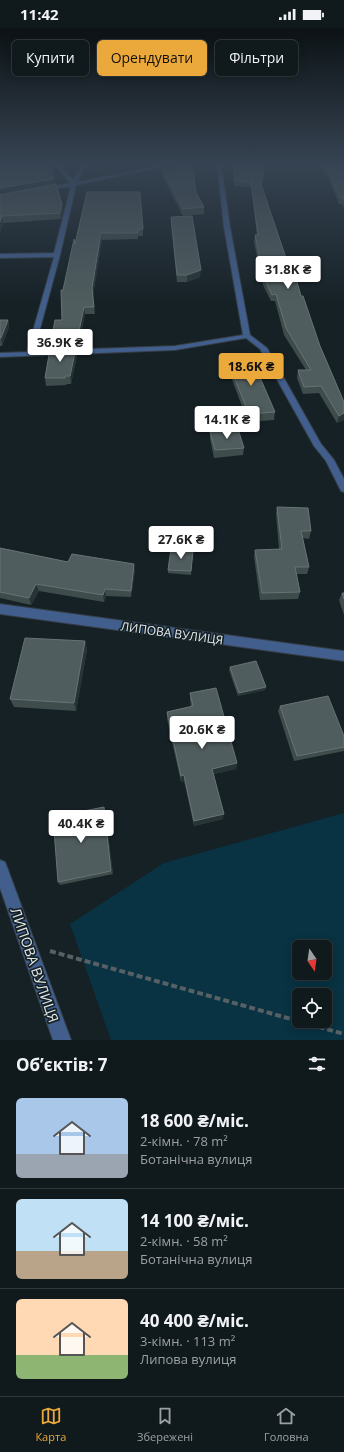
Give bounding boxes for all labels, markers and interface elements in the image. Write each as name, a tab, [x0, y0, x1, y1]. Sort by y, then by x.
text: 11:42	[20, 4, 59, 24]
chip: Купити	[12, 40, 89, 76]
chip: Орендувати	[97, 40, 207, 76]
chip: Фільтри	[215, 40, 298, 76]
pin: 31.8K ₴	[251, 256, 325, 290]
text: 31.8K ₴	[265, 260, 311, 278]
pin: 36.9K ₴	[23, 329, 97, 363]
text: 36.9K ₴	[37, 333, 83, 351]
pin: 18.6K ₴	[214, 353, 288, 387]
text: 18.6K ₴	[228, 357, 274, 375]
pin: 14.1K ₴	[190, 406, 264, 440]
text: 14.1K ₴	[204, 410, 250, 428]
pin: 27.6K ₴	[144, 526, 218, 560]
text: 27.6K ₴	[158, 530, 204, 548]
street label: ЛИПОВА ВУЛИЦЯ	[120, 617, 224, 649]
pin: 20.6K ₴	[165, 716, 239, 750]
text: 20.6K ₴	[179, 720, 225, 738]
pin: 40.4K ₴	[44, 810, 118, 844]
text: 40.4K ₴	[58, 814, 104, 832]
street label: ЛИПОВА ВУЛИЦЯ	[6, 905, 64, 1025]
north arrow	[292, 940, 332, 980]
map controls	[292, 940, 332, 1028]
button: locate	[292, 988, 332, 1028]
text: Об’єктів: 7	[16, 1053, 108, 1076]
icon: filters	[306, 1053, 328, 1075]
text: 18 600 ₴/міс.	[140, 1109, 249, 1132]
icon: home	[48, 1114, 96, 1162]
text: 2-кімн. · 78 m²	[140, 1132, 228, 1150]
text: Ботанічна вулиця	[140, 1150, 252, 1168]
text: 14 100 ₴/міс.	[140, 1209, 249, 1232]
icon: home	[48, 1215, 96, 1263]
text: 2-кімн. · 58 m²	[140, 1232, 228, 1250]
text: Ботанічна вулиця	[140, 1250, 252, 1268]
text: 40 400 ₴/міс.	[140, 1309, 249, 1332]
icon: home	[48, 1315, 96, 1363]
text: 3-кімн. · 113 m²	[140, 1332, 235, 1350]
text: Липова вулиця	[140, 1350, 236, 1368]
tab: Карта	[35, 1405, 66, 1444]
tab: Збережені	[137, 1405, 193, 1444]
tab: Головна	[264, 1405, 309, 1444]

